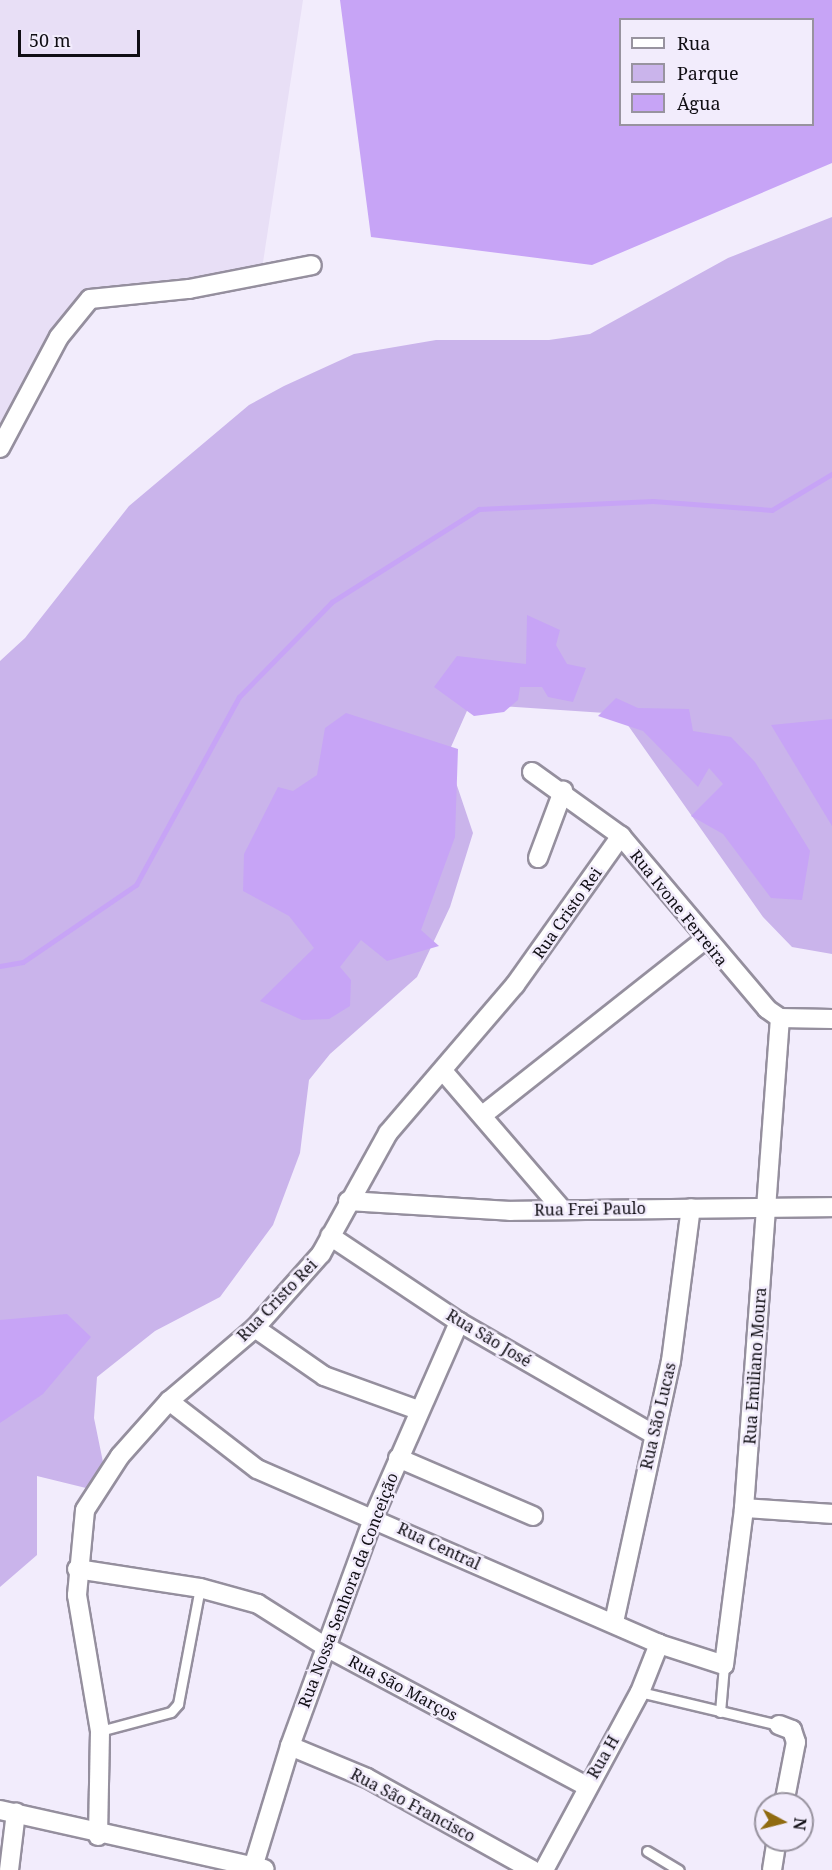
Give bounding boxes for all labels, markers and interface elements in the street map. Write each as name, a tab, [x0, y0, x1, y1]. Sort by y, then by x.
scale bar	[21, 18, 142, 56]
legend	[619, 18, 814, 126]
text: 50 m	[29, 28, 71, 52]
text: Rua	[677, 31, 710, 55]
text: Parque	[677, 61, 739, 85]
text: Água	[677, 91, 721, 115]
street label: Rua Ivone Ferreira	[626, 846, 732, 970]
street label: Rua Cristo Rei	[529, 864, 605, 962]
street label: Rua Frei Paulo	[534, 1198, 646, 1220]
street label: Rua Cristo Rei	[233, 1255, 321, 1345]
street label: Rua Emiliano Moura	[740, 1287, 770, 1445]
street label: Rua São José	[443, 1305, 535, 1371]
street label: Rua São Lucas	[636, 1361, 680, 1471]
street label: Rua Nossa Senhora da Conceição	[294, 1470, 402, 1710]
street label: Rua Central	[394, 1518, 484, 1574]
street label: Rua São Marços	[345, 1651, 461, 1725]
street label: Rua H	[583, 1732, 623, 1782]
street label: Rua São Francisco	[347, 1764, 479, 1846]
north arrow	[754, 1792, 814, 1852]
text: N	[788, 1816, 812, 1832]

